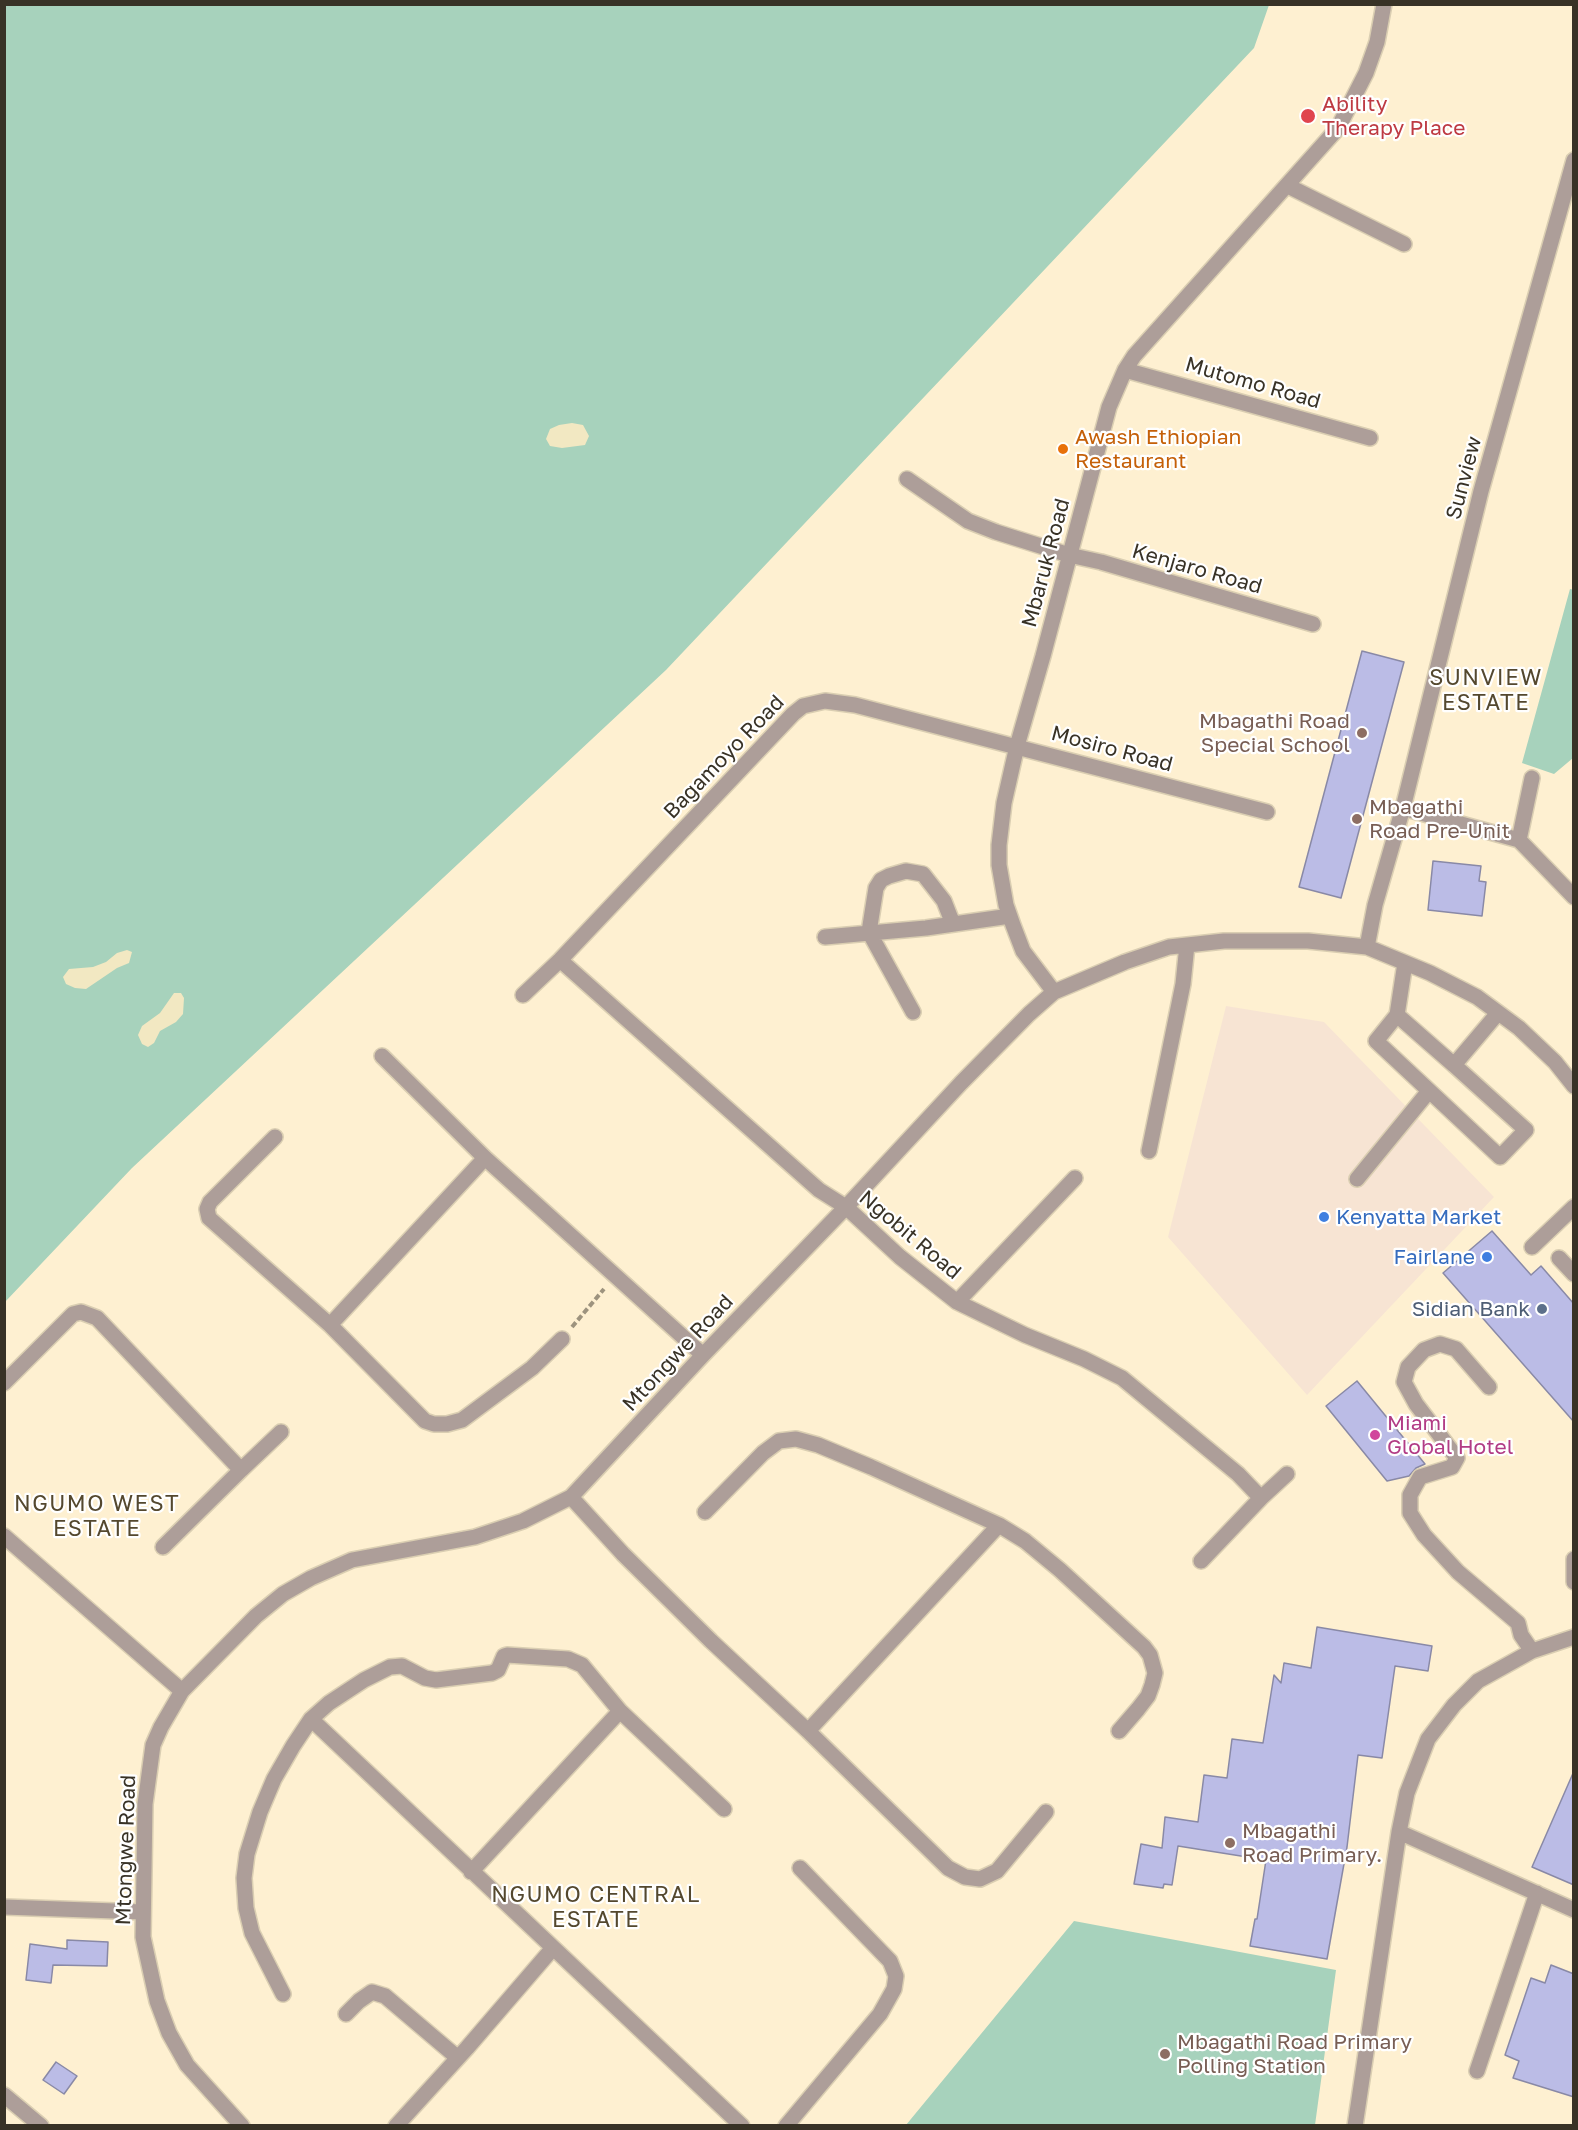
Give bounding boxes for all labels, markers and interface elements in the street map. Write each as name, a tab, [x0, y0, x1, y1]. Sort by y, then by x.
place label: Ability Therapy Place	[1322, 91, 1465, 141]
marker: Ability Therapy Place	[1299, 107, 1317, 125]
street label: Mutomo Road	[1182, 352, 1324, 414]
place label: Awash Ethiopian Restaurant	[1075, 424, 1241, 474]
street label: Sunview	[1441, 434, 1487, 522]
marker: Awash Ethiopian Restaurant	[1056, 442, 1070, 456]
street label: Mbaruk Road	[1017, 496, 1075, 630]
street label: Kenjaro Road	[1129, 538, 1265, 600]
district label: SUNVIEW ESTATE	[1429, 665, 1543, 716]
street label: Bagamoyo Road	[659, 690, 789, 824]
place label: Mbagathi Road Special School	[1199, 708, 1350, 758]
street label: Mosiro Road	[1049, 721, 1175, 777]
marker: Mbagathi Road Special School	[1355, 726, 1369, 740]
place label: Mbagathi Road Pre-Unit	[1369, 794, 1510, 844]
marker: Mbagathi Road Pre-Unit	[1350, 812, 1364, 826]
street label: Ngobit Road	[854, 1185, 966, 1285]
place label: Kenyatta Market	[1336, 1204, 1501, 1230]
marker: Kenyatta Market	[1317, 1210, 1331, 1224]
place label: Fairlane	[1394, 1244, 1475, 1270]
marker: Fairlane	[1480, 1250, 1494, 1264]
street label: Mtongwe Road	[617, 1289, 739, 1417]
place label: Sidian Bank	[1412, 1296, 1530, 1322]
marker: Sidian Bank	[1535, 1302, 1549, 1316]
place label: Miami Global Hotel	[1387, 1410, 1514, 1460]
marker: Miami Global Hotel	[1368, 1428, 1382, 1442]
district label: NGUMO WEST ESTATE	[14, 1491, 180, 1542]
street label: Mtongwe Road	[111, 1774, 141, 1926]
place label: Mbagathi Road Primary.	[1242, 1818, 1382, 1868]
marker: Mbagathi Road Primary.	[1223, 1836, 1237, 1850]
district label: NGUMO CENTRAL ESTATE	[491, 1882, 701, 1934]
place label: Mbagathi Road Primary Polling Station	[1177, 2029, 1412, 2079]
marker: Mbagathi Road Primary Polling Station	[1158, 2047, 1172, 2061]

